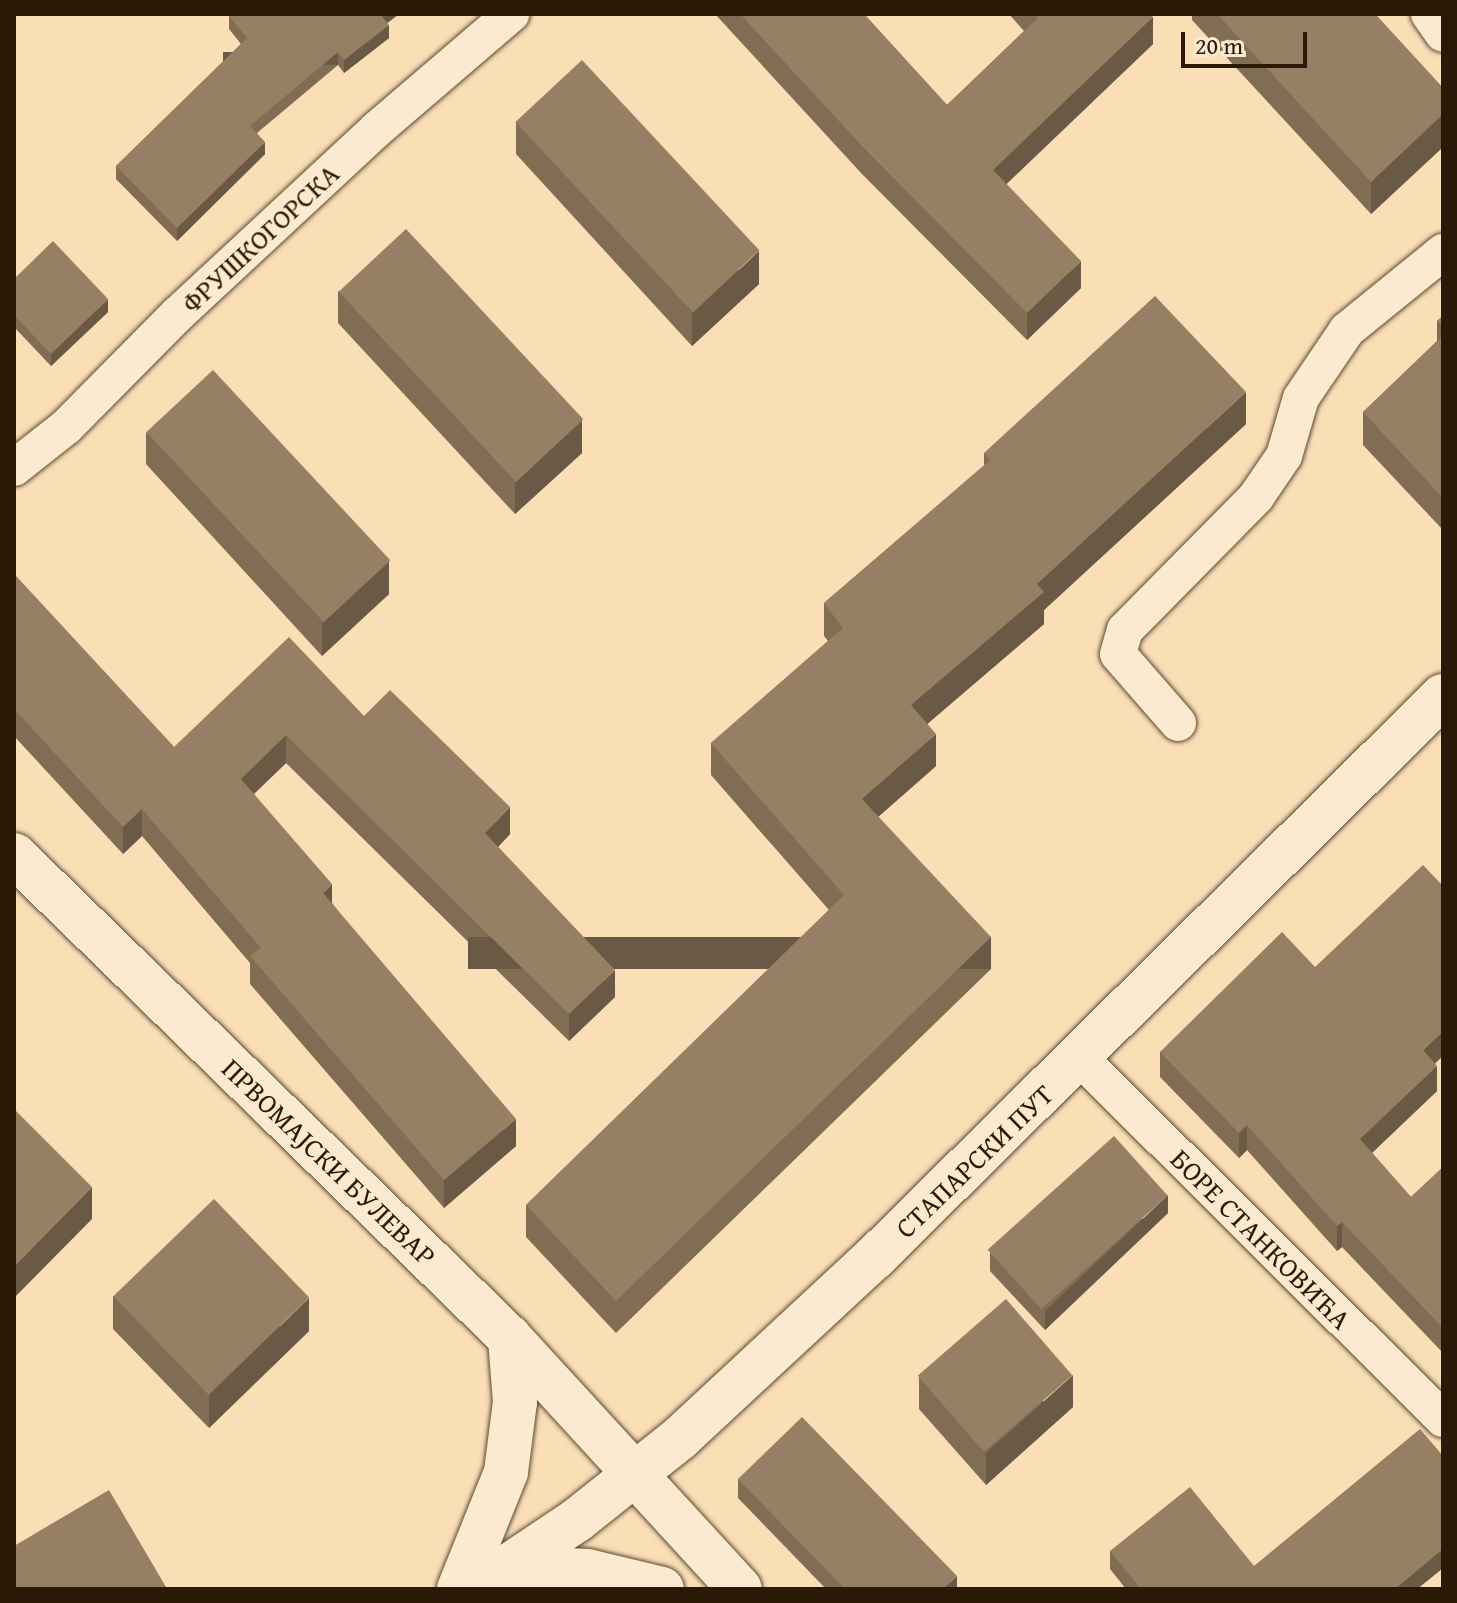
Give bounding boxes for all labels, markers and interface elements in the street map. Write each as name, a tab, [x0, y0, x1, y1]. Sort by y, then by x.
scale bar	[1185, 16, 1311, 66]
text: 20 m	[1195, 28, 1243, 63]
street label: ФРУШКОГОРСКА	[174, 157, 346, 319]
street label: ПРВОМАЈСКИ БУЛЕВАР	[215, 1051, 443, 1273]
street label: СТАПАРСКИ ПУТ	[888, 1077, 1060, 1245]
street label: БОРЕ СТАНКОВИЋА	[1164, 1142, 1358, 1336]

